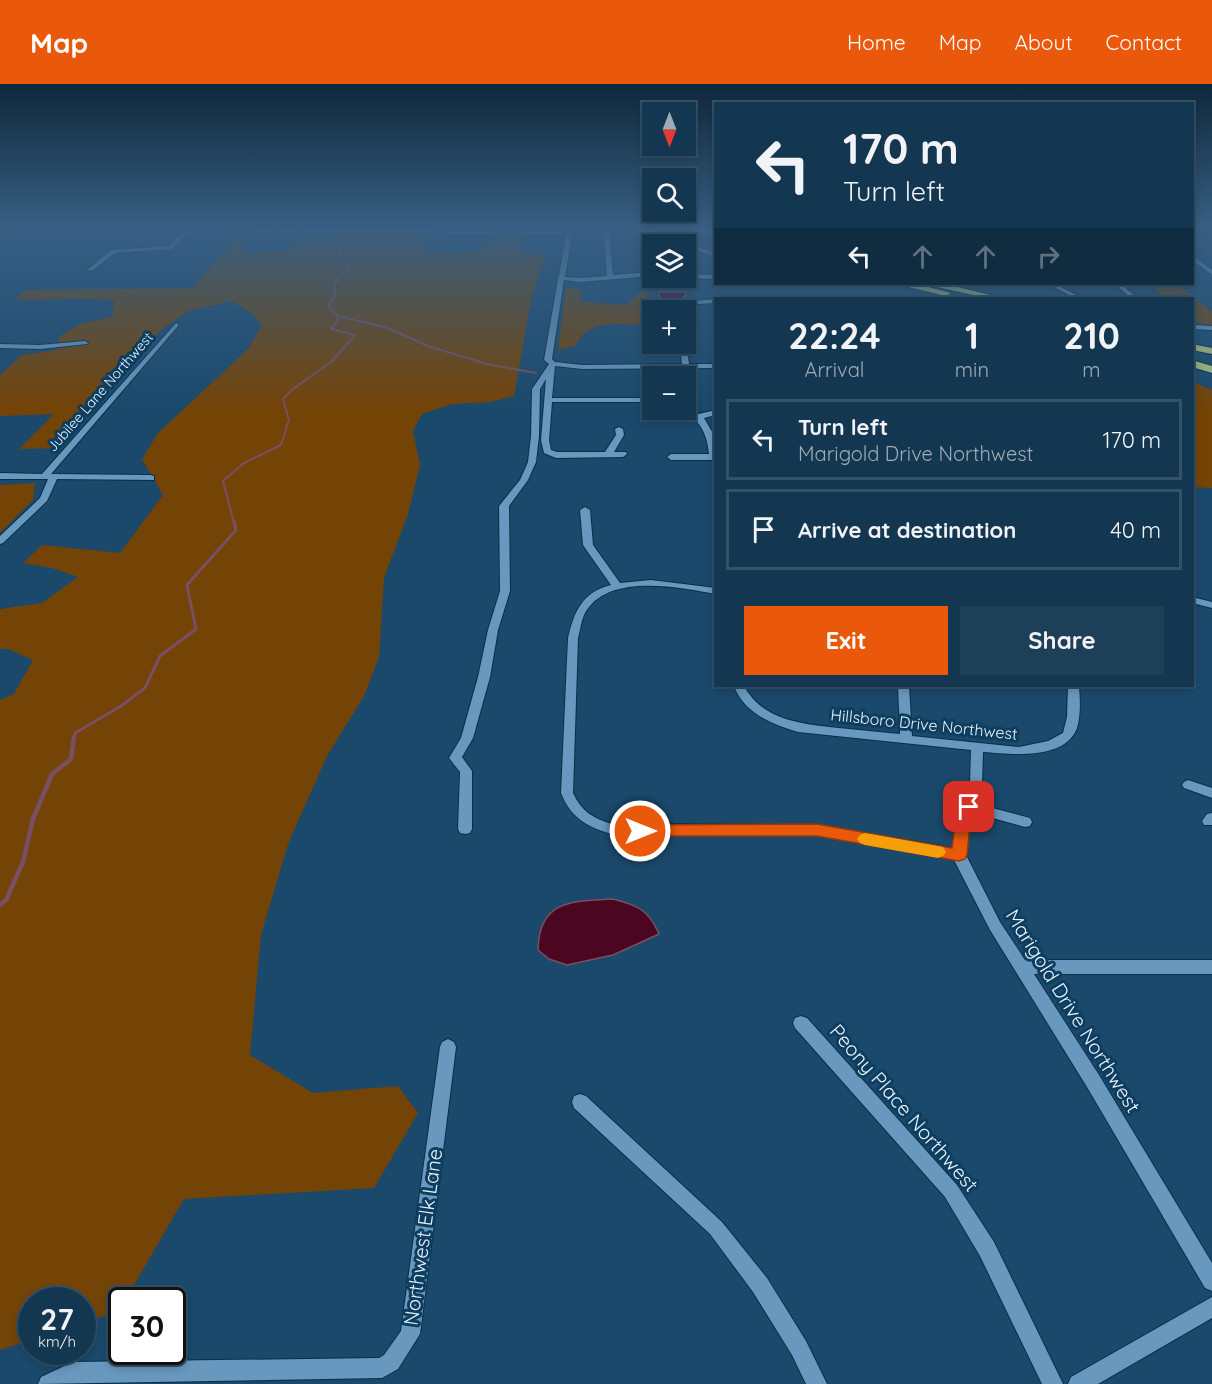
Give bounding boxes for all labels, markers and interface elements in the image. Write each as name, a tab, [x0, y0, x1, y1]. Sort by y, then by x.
text: Map	[30, 25, 88, 60]
text: Home	[847, 29, 906, 55]
text: Map	[939, 29, 982, 55]
text: About	[1015, 29, 1073, 55]
text: Contact	[1106, 29, 1182, 55]
north arrow	[642, 102, 696, 156]
map controls	[642, 102, 696, 420]
text: 170 m	[843, 122, 959, 175]
icon: left	[744, 126, 822, 204]
button: search	[642, 168, 696, 222]
text: Turn left	[843, 174, 945, 208]
button: layers	[642, 234, 696, 288]
icon: left	[843, 240, 876, 273]
icon: ahead	[906, 240, 939, 273]
icon: ahead	[969, 240, 1002, 273]
icon: right	[1032, 240, 1065, 273]
button: +	[642, 300, 696, 354]
text: 22:24	[788, 313, 881, 358]
text: 1	[965, 313, 979, 358]
text: 210	[1063, 313, 1120, 358]
street label: Jubilee Lane Northwest	[43, 328, 157, 455]
text: Arrival	[804, 357, 864, 382]
text: min	[955, 357, 989, 382]
text: m	[1082, 357, 1101, 382]
button: −	[642, 366, 696, 420]
text: Turn left	[798, 413, 888, 441]
icon: left	[747, 423, 780, 456]
text: 170 m	[1102, 426, 1161, 454]
text: Marigold Drive Northwest	[798, 441, 1033, 466]
icon: arrive	[747, 513, 780, 546]
text: Arrive at destination	[798, 516, 1016, 544]
text: 40 m	[1110, 516, 1161, 544]
button: Exit	[744, 606, 948, 675]
button: Share	[960, 606, 1164, 675]
street label: Hillsboro Drive Northwest	[830, 704, 1018, 744]
pin	[943, 781, 994, 832]
icon: arrive	[952, 790, 985, 823]
position arrow	[608, 799, 672, 863]
street label: Marigold Drive Northwest	[1000, 904, 1146, 1117]
street label: Peony Place Northwest	[825, 1019, 984, 1197]
street label: Northwest Elk Lane	[398, 1147, 447, 1327]
speed limit sign: 30	[108, 1287, 186, 1365]
text: 27	[40, 1300, 74, 1338]
text: km/h	[38, 1332, 76, 1351]

